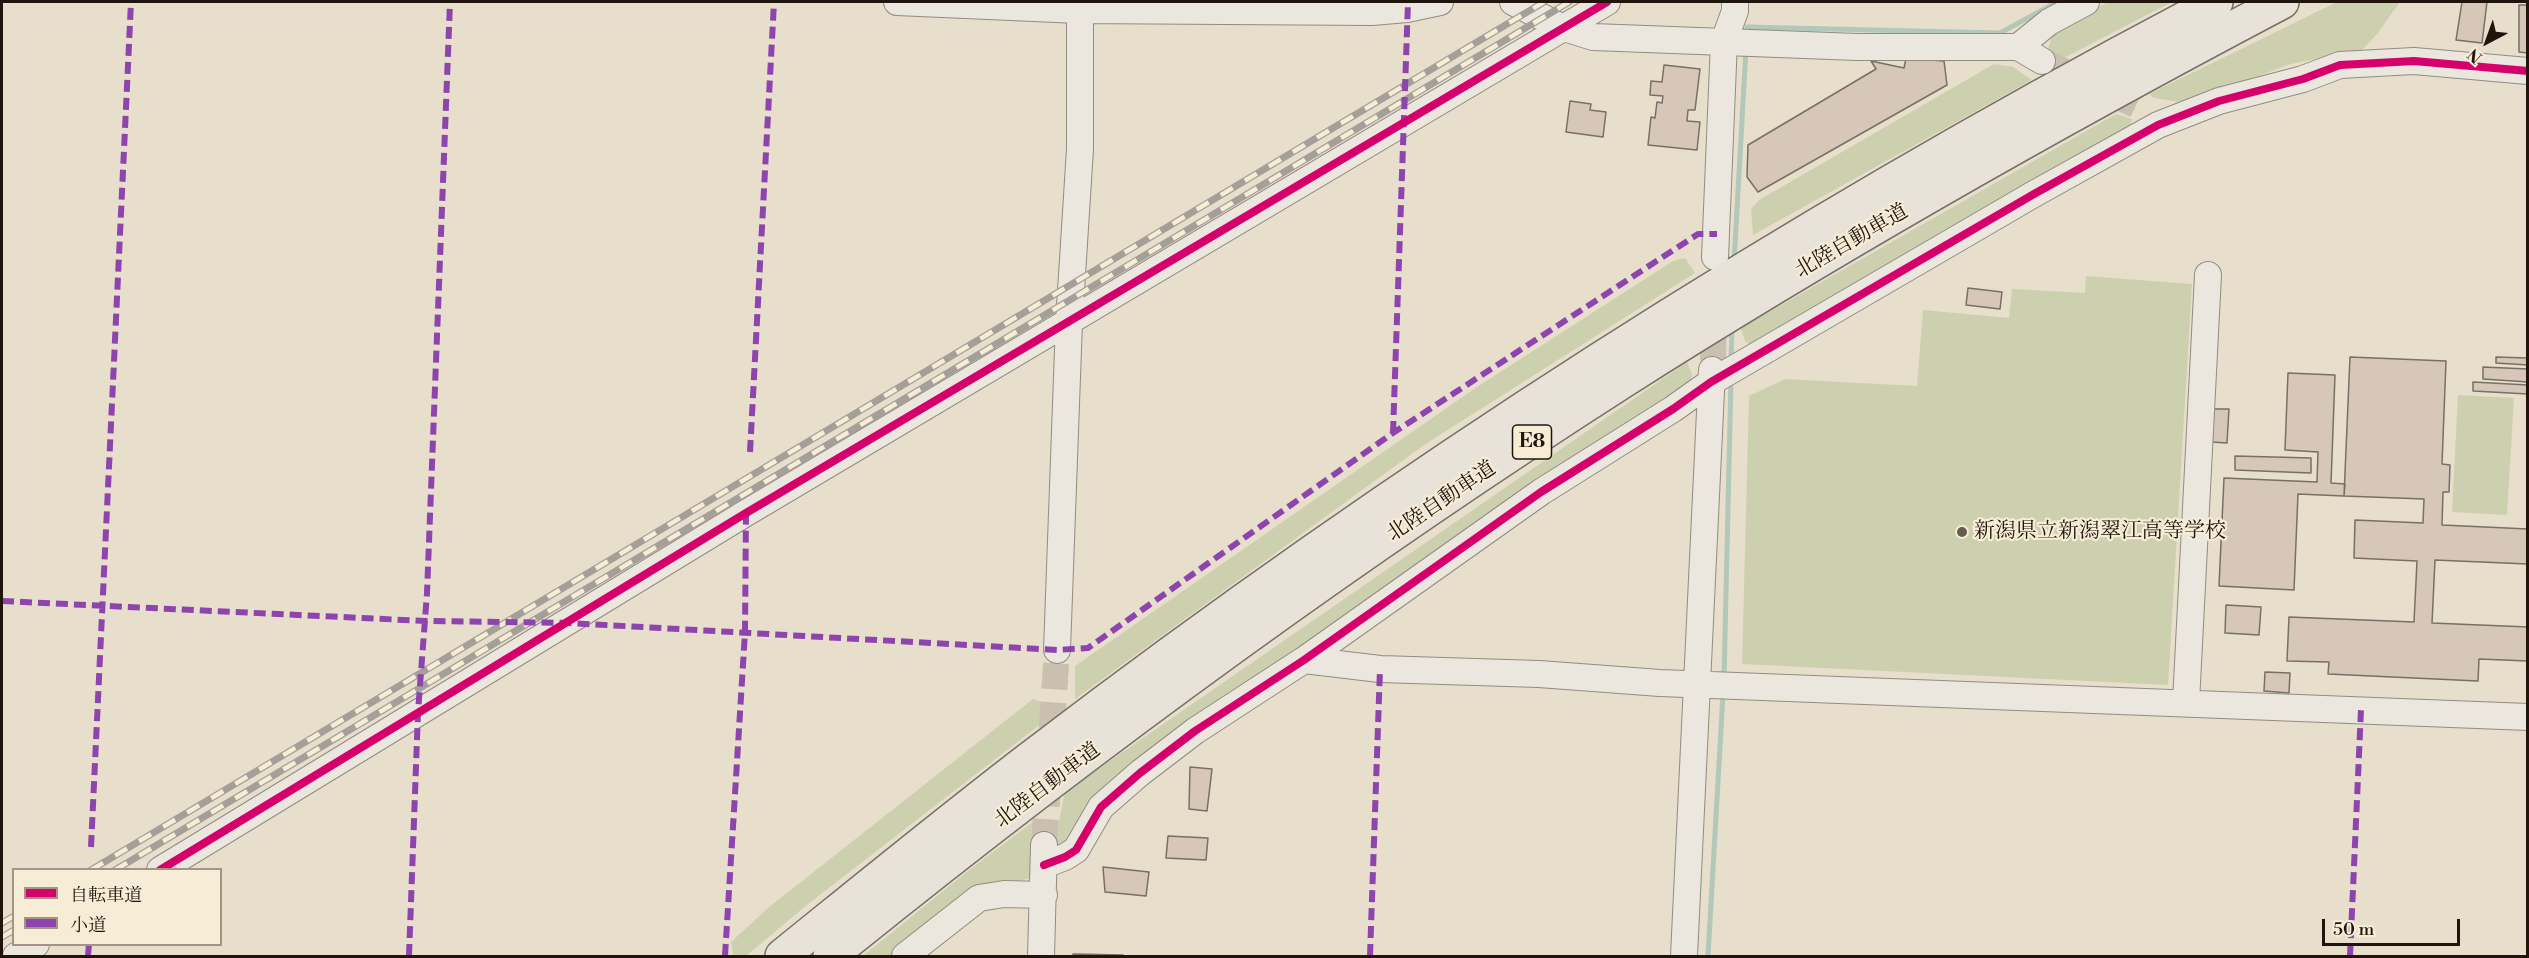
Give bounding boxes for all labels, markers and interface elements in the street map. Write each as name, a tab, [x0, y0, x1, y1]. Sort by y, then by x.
north arrow	[2457, 12, 2517, 72]
text: N	[2464, 44, 2487, 67]
street label: 北陸自動車道	[1791, 200, 1913, 284]
road number: E8	[1512, 425, 1552, 459]
street label: 北陸自動車道	[1383, 456, 1501, 548]
place label: 新潟県立新潟翠江高等学校	[1974, 519, 2226, 545]
marker: 新潟県立新潟翠江高等学校	[1955, 525, 1969, 539]
street label: 北陸自動車道	[990, 738, 1106, 834]
legend	[12, 868, 222, 946]
text: 自転車道	[70, 884, 142, 907]
scale bar	[2325, 907, 2463, 945]
text: 小道	[70, 914, 106, 937]
text: 50 m	[2333, 918, 2374, 941]

